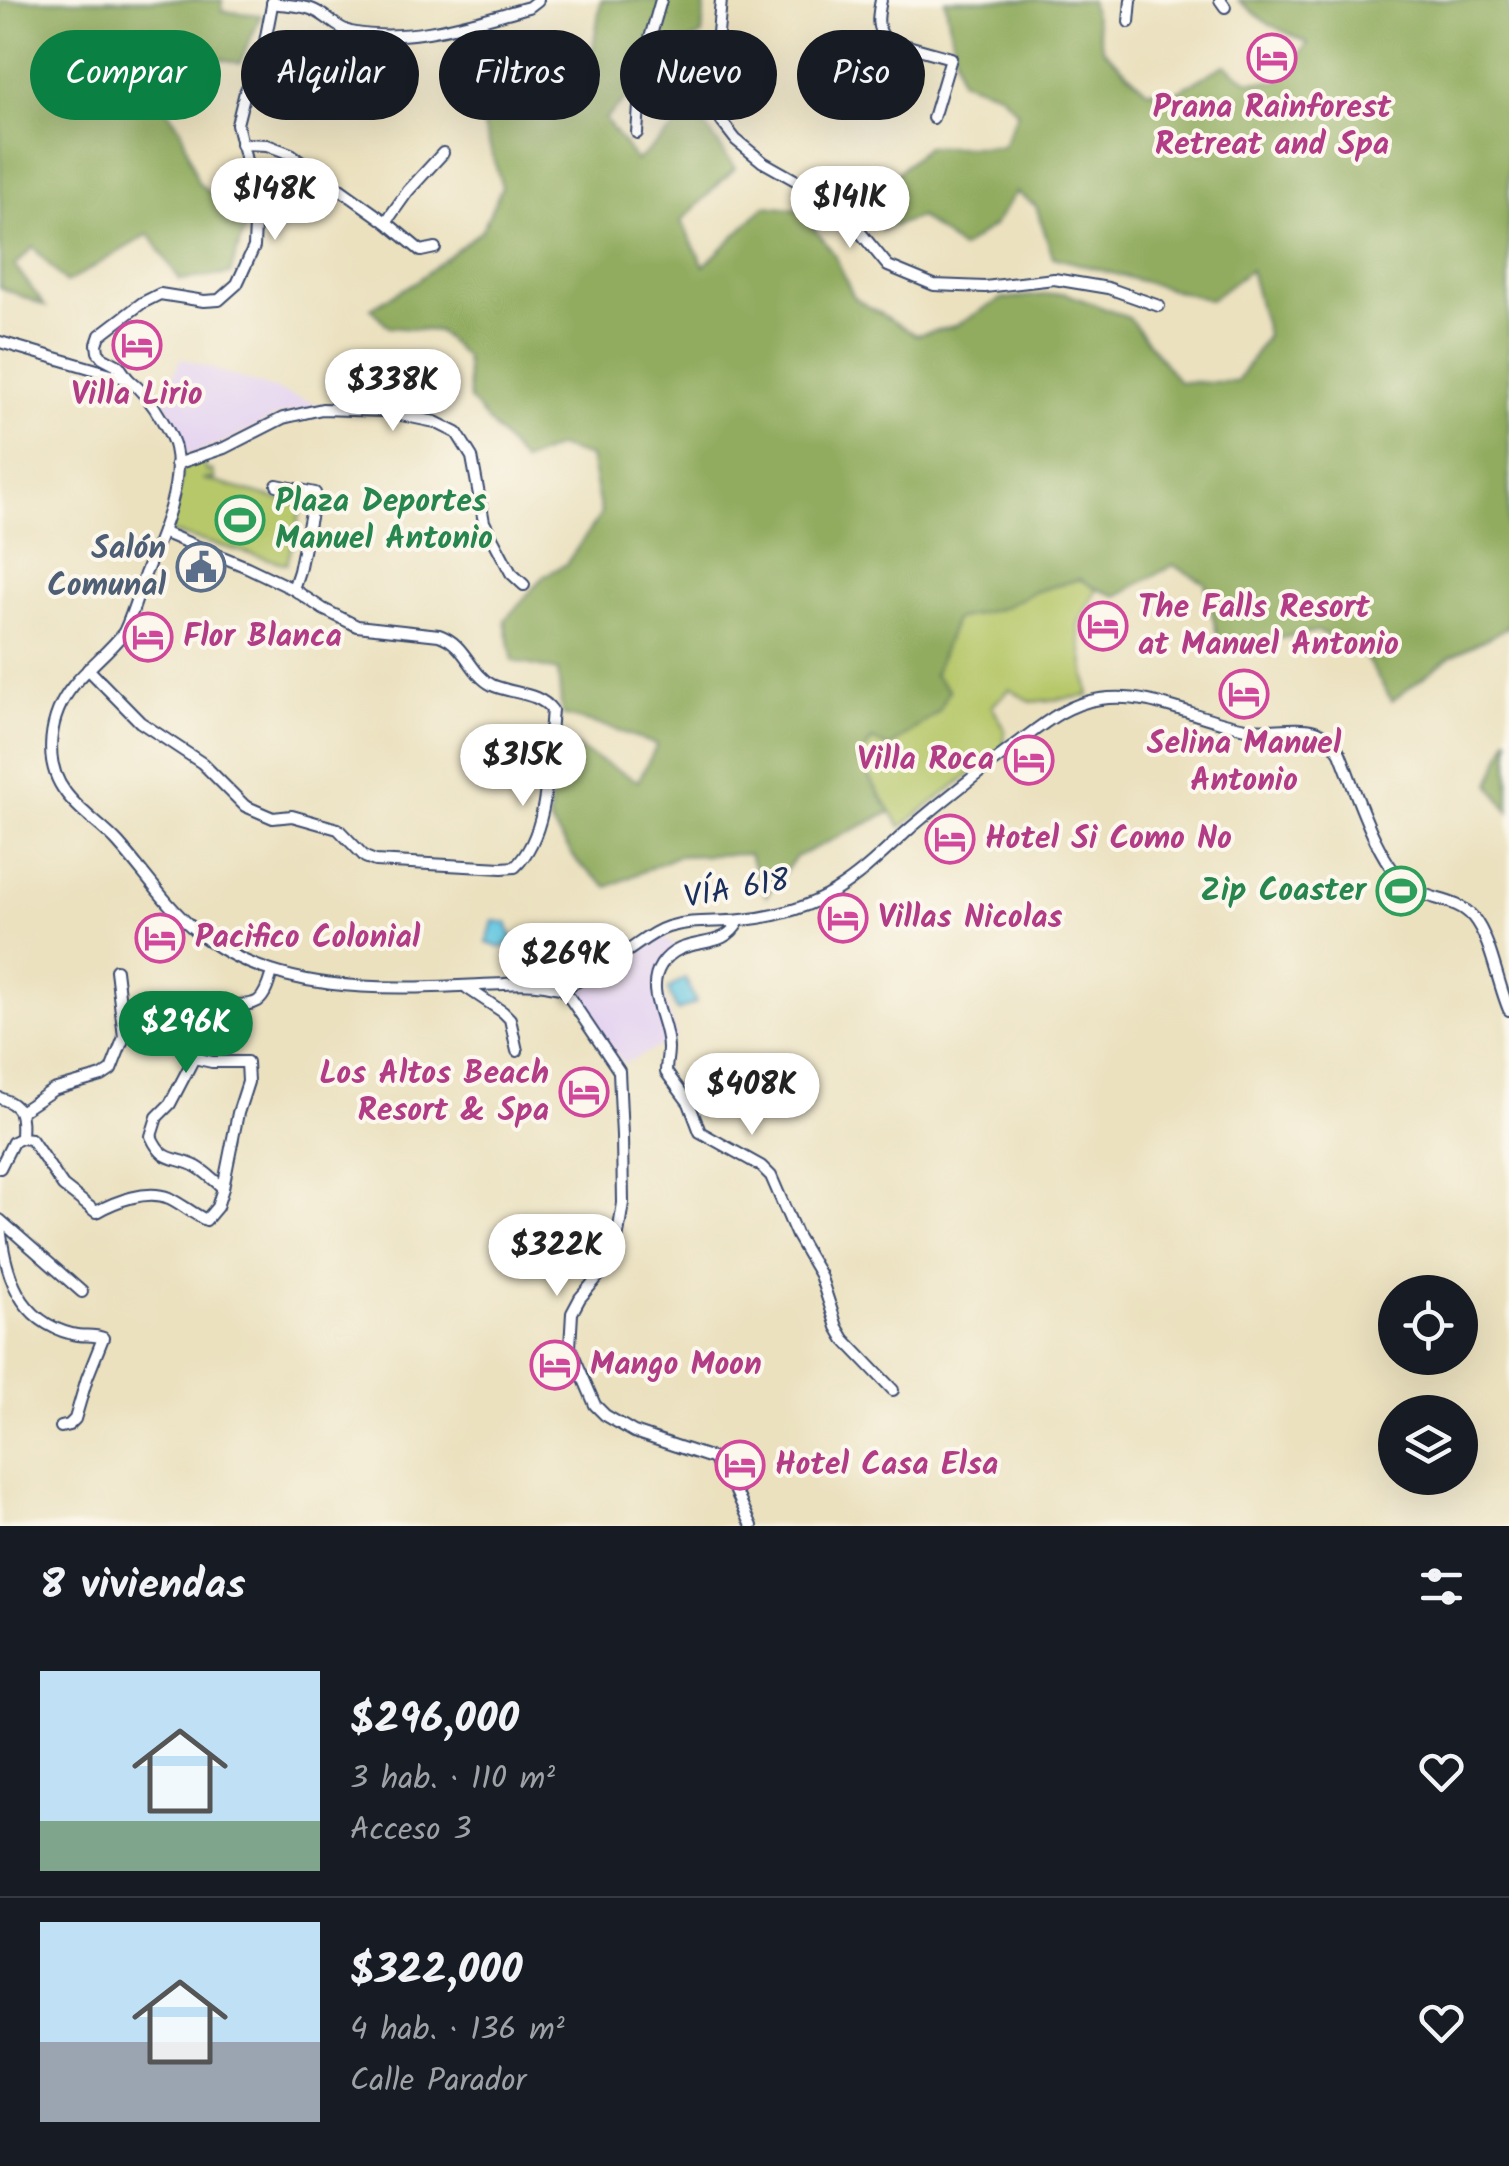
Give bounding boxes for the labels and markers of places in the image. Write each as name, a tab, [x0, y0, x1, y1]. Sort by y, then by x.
hotel icon: Prana Rainforest Retreat and Spa	[1246, 32, 1298, 84]
place label: Prana Rainforest Retreat and Spa	[1153, 83, 1392, 171]
pin: $148K	[205, 158, 345, 243]
pin: $141K	[780, 166, 920, 251]
hotel icon: Villa Lirio	[111, 319, 163, 371]
pin: $338K	[323, 349, 463, 434]
place label: Villa Lirio	[71, 370, 203, 421]
place label: Plaza Deportes Manuel Antonio	[275, 477, 493, 565]
sports icon: Plaza Deportes Manuel Antonio	[214, 494, 266, 546]
place label: Salón Comunal	[47, 524, 166, 612]
public building icon: Salón Comunal	[175, 541, 227, 593]
place label: The Falls Resort at Manuel Antonio	[1138, 583, 1399, 671]
hotel icon: The Falls Resort at Manuel Antonio	[1077, 600, 1129, 652]
hotel icon: Flor Blanca	[122, 611, 174, 663]
place label: Flor Blanca	[183, 612, 342, 663]
hotel icon: Selina Manuel Antonio	[1218, 668, 1270, 720]
place label: Selina Manuel Antonio	[1147, 719, 1342, 807]
pin: $315K	[453, 724, 593, 809]
hotel icon: Villa Roca	[1003, 734, 1055, 786]
place label: Villa Roca	[857, 735, 994, 786]
hotel icon: Hotel Si Como No	[924, 813, 976, 865]
place label: Hotel Si Como No	[985, 814, 1232, 865]
sports icon: Zip Coaster	[1375, 865, 1427, 917]
place label: Zip Coaster	[1200, 866, 1367, 917]
hotel icon: Villas Nicolas	[817, 892, 869, 944]
place label: Villas Nicolas	[878, 893, 1063, 944]
hotel icon: Pacifico Colonial	[134, 912, 186, 964]
place label: Pacifico Colonial	[195, 913, 421, 964]
pin: $269K	[496, 923, 636, 1008]
pin: $296K	[116, 991, 256, 1076]
place label: Los Altos Beach Resort & Spa	[319, 1049, 549, 1137]
pin: $408K	[682, 1053, 822, 1138]
hotel icon: Los Altos Beach Resort & Spa	[558, 1066, 610, 1118]
pin: $322K	[487, 1214, 627, 1299]
hotel icon: Mango Moon	[529, 1339, 581, 1391]
place label: Mango Moon	[590, 1340, 762, 1391]
hotel icon: Hotel Casa Elsa	[714, 1439, 766, 1491]
place label: Hotel Casa Elsa	[775, 1440, 998, 1491]

